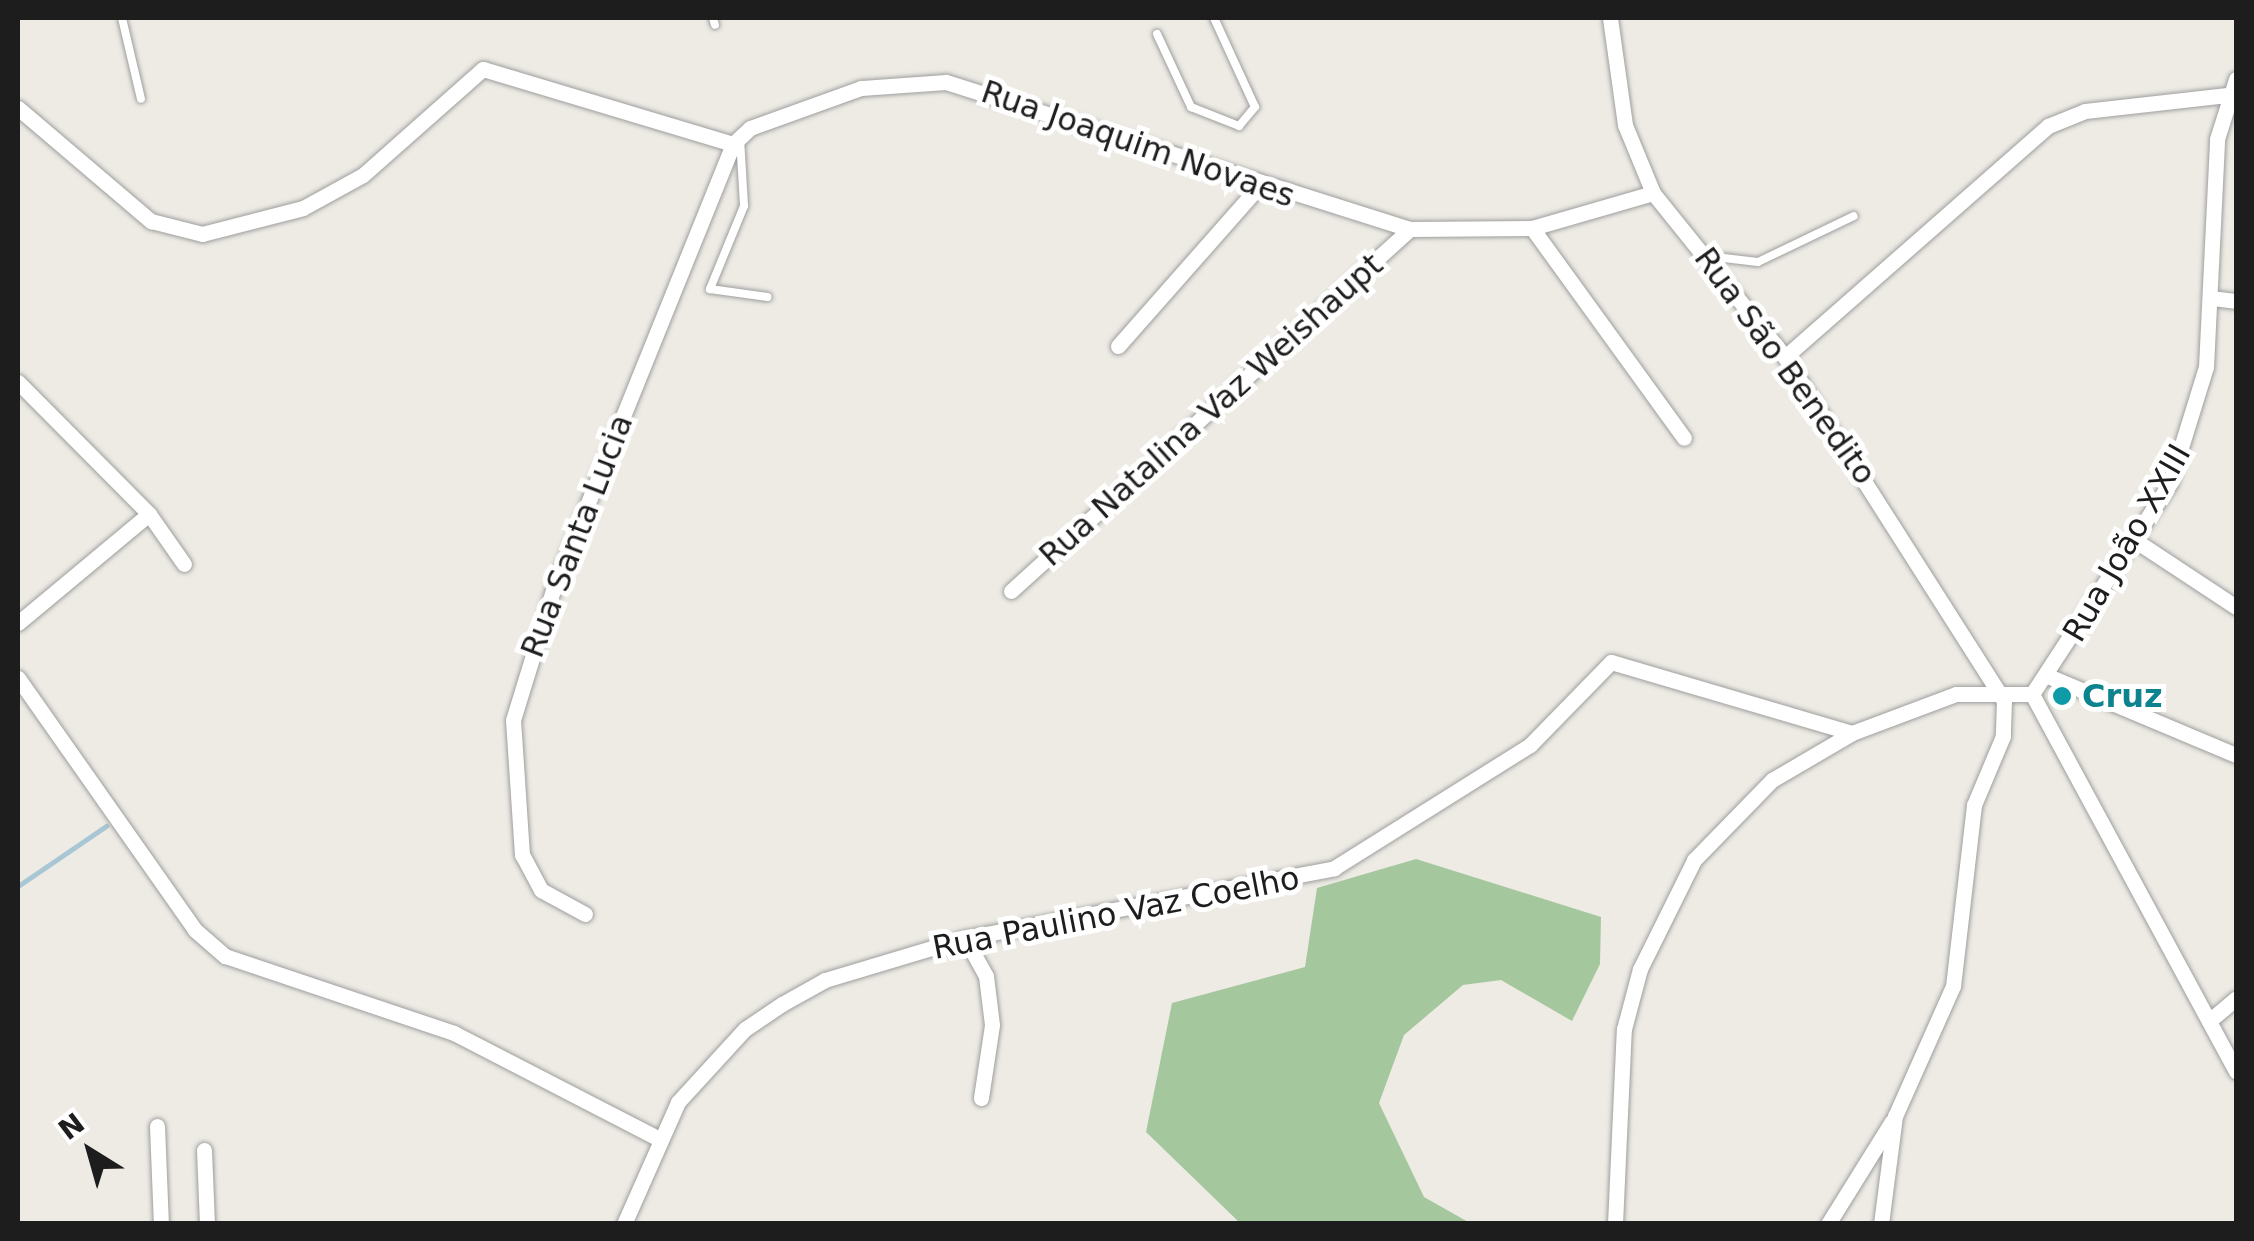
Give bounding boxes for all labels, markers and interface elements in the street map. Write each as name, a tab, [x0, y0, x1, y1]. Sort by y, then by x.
street label: Rua Joaquim Novaes	[976, 72, 1300, 216]
street label: Rua São Benedito	[1686, 240, 1884, 492]
street label: Rua Natalina Vaz Weishaupt	[1032, 246, 1390, 574]
street label: Rua Santa Lucia	[513, 409, 641, 663]
street label: Rua João XXIII	[2055, 438, 2199, 648]
place label: Cruz	[2082, 677, 2163, 715]
marker: Cruz	[2051, 685, 2073, 707]
street label: Rua Paulino Vaz Coelho	[929, 859, 1303, 967]
north arrow	[40, 1101, 140, 1201]
text: N	[52, 1106, 91, 1147]

